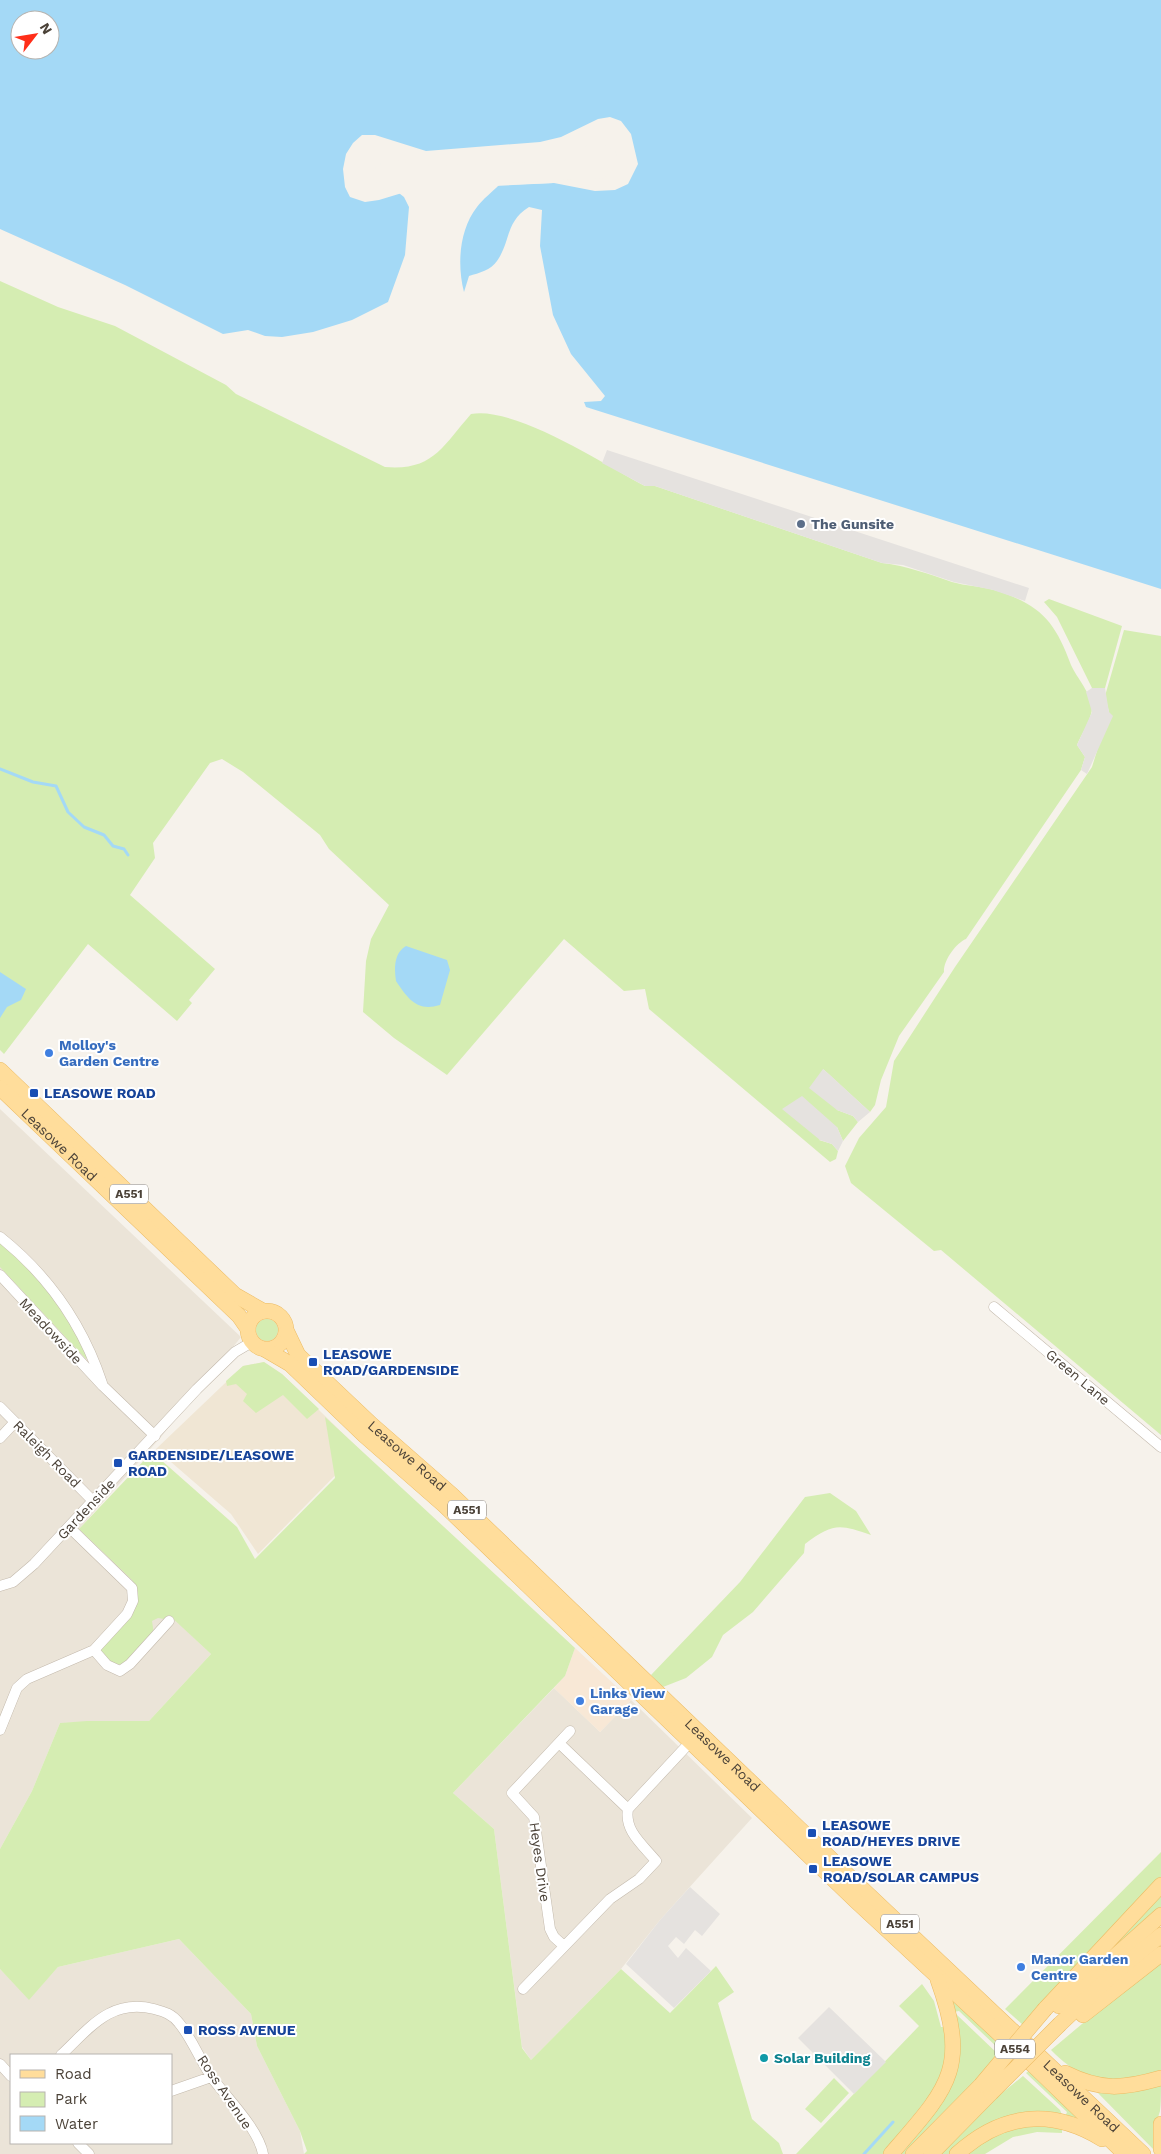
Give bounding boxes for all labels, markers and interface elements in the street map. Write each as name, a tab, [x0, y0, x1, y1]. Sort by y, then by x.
north arrow	[10, 10, 60, 60]
text: N	[37, 20, 56, 37]
place label: The Gunsite	[811, 516, 894, 532]
marker: The Gunsite	[795, 518, 807, 530]
place label: Molloy's Garden Centre	[59, 1037, 159, 1069]
marker: Molloy's Garden Centre	[43, 1047, 55, 1059]
place label: LEASOWE ROAD	[44, 1085, 156, 1101]
marker: LEASOWE ROAD	[28, 1087, 40, 1099]
street label: Leasowe Road	[18, 1105, 100, 1184]
road number: A551	[110, 1184, 148, 1204]
street label: Meadowside	[16, 1295, 86, 1367]
place label: LEASOWE ROAD/GARDENSIDE	[323, 1346, 459, 1378]
street label: Green Lane	[1043, 1346, 1113, 1408]
marker: LEASOWE ROAD/GARDENSIDE	[307, 1356, 319, 1368]
street label: Raleigh Road	[10, 1417, 84, 1491]
street label: Leasowe Road	[365, 1417, 449, 1494]
place label: GARDENSIDE/LEASOWE ROAD	[128, 1447, 294, 1479]
marker: GARDENSIDE/LEASOWE ROAD	[112, 1457, 124, 1469]
street label: Gardenside	[54, 1475, 118, 1543]
road number: A551	[448, 1500, 486, 1520]
place label: Links View Garage	[590, 1685, 665, 1717]
marker: Links View Garage	[574, 1695, 586, 1707]
street label: Leasowe Road	[682, 1715, 764, 1795]
place label: LEASOWE ROAD/HEYES DRIVE	[822, 1817, 960, 1849]
street label: Heyes Drive	[526, 1821, 554, 1903]
marker: LEASOWE ROAD/HEYES DRIVE	[806, 1827, 818, 1839]
place label: LEASOWE ROAD/SOLAR CAMPUS	[823, 1853, 979, 1885]
marker: LEASOWE ROAD/SOLAR CAMPUS	[807, 1863, 819, 1875]
road number: A551	[881, 1915, 919, 1934]
place label: Manor Garden Centre	[1031, 1951, 1128, 1983]
marker: Manor Garden Centre	[1015, 1961, 1027, 1973]
place label: ROSS AVENUE	[198, 2022, 296, 2038]
marker: ROSS AVENUE	[182, 2024, 194, 2036]
road number: A554	[995, 2040, 1035, 2058]
place label: Solar Building	[774, 2050, 870, 2066]
street label: Ross Avenue	[194, 2052, 256, 2132]
marker: Solar Building	[758, 2052, 770, 2064]
legend	[10, 2054, 172, 2144]
street label: Leasowe Road	[1040, 2056, 1123, 2136]
text: Road	[55, 2065, 92, 2083]
text: Park	[55, 2090, 88, 2108]
text: Water	[55, 2115, 98, 2133]

